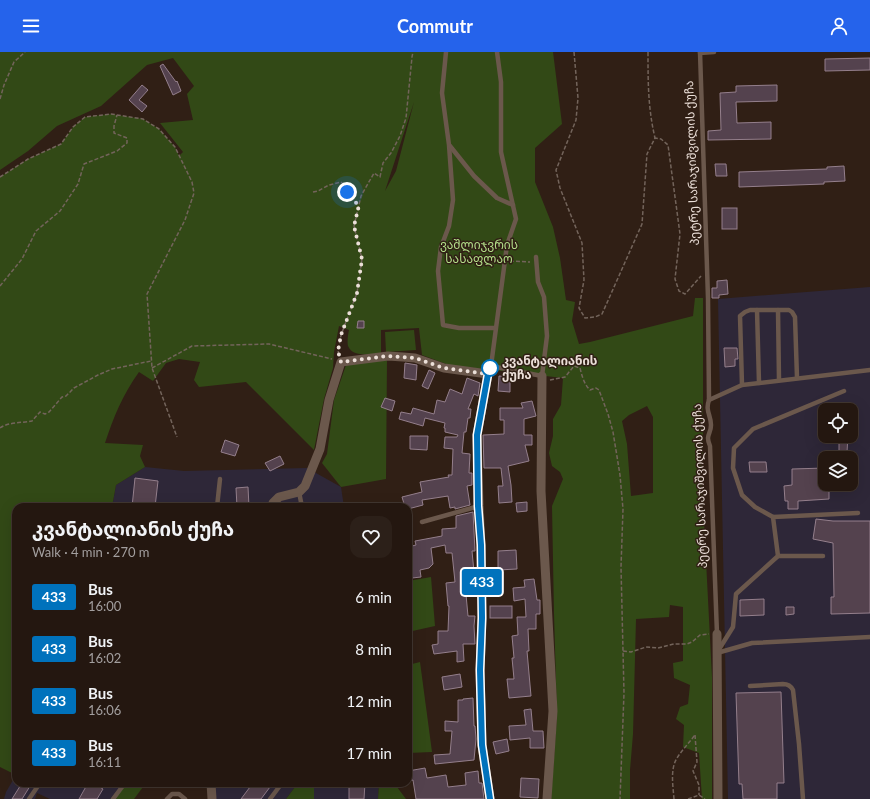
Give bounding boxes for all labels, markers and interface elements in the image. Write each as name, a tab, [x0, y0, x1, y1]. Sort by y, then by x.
icon: menu	[20, 15, 42, 37]
text: Commutr	[397, 15, 473, 37]
icon: person	[828, 15, 850, 37]
street label: პეტრე სარაჯიშვილის ქუჩა	[681, 80, 703, 246]
your location	[337, 182, 357, 202]
park label: ვაშლიჯვრის სასაფლაო	[440, 237, 518, 267]
place label: კვანტალიანის ქუჩა	[502, 353, 598, 382]
marker: კვანტალიანის ქუჩა	[481, 359, 499, 377]
street label: პეტრე სარაჯიშვილის ქუჩა	[689, 403, 711, 569]
map controls	[818, 403, 858, 491]
button: locate	[818, 403, 858, 443]
button: layers	[818, 451, 858, 491]
button: heart	[350, 516, 392, 558]
text: კვანტალიანის ქუჩა	[32, 517, 234, 540]
text: Walk · 4 min · 270 m	[32, 544, 150, 560]
line badge: 433	[459, 569, 505, 595]
text: 433	[470, 573, 494, 590]
text: Bus	[88, 580, 113, 598]
text: 433	[42, 588, 66, 605]
text: 6 min	[355, 588, 392, 606]
text: 16:00	[88, 598, 121, 614]
text: Bus	[88, 632, 113, 650]
text: 433	[42, 640, 66, 657]
text: 8 min	[355, 640, 392, 658]
text: 16:02	[88, 650, 121, 666]
text: Bus	[88, 684, 113, 702]
text: 433	[42, 692, 66, 709]
text: 12 min	[346, 692, 392, 710]
text: 16:06	[88, 702, 121, 718]
text: Bus	[88, 736, 113, 754]
text: 433	[42, 744, 66, 761]
text: 17 min	[346, 744, 392, 762]
text: 16:11	[88, 754, 121, 770]

